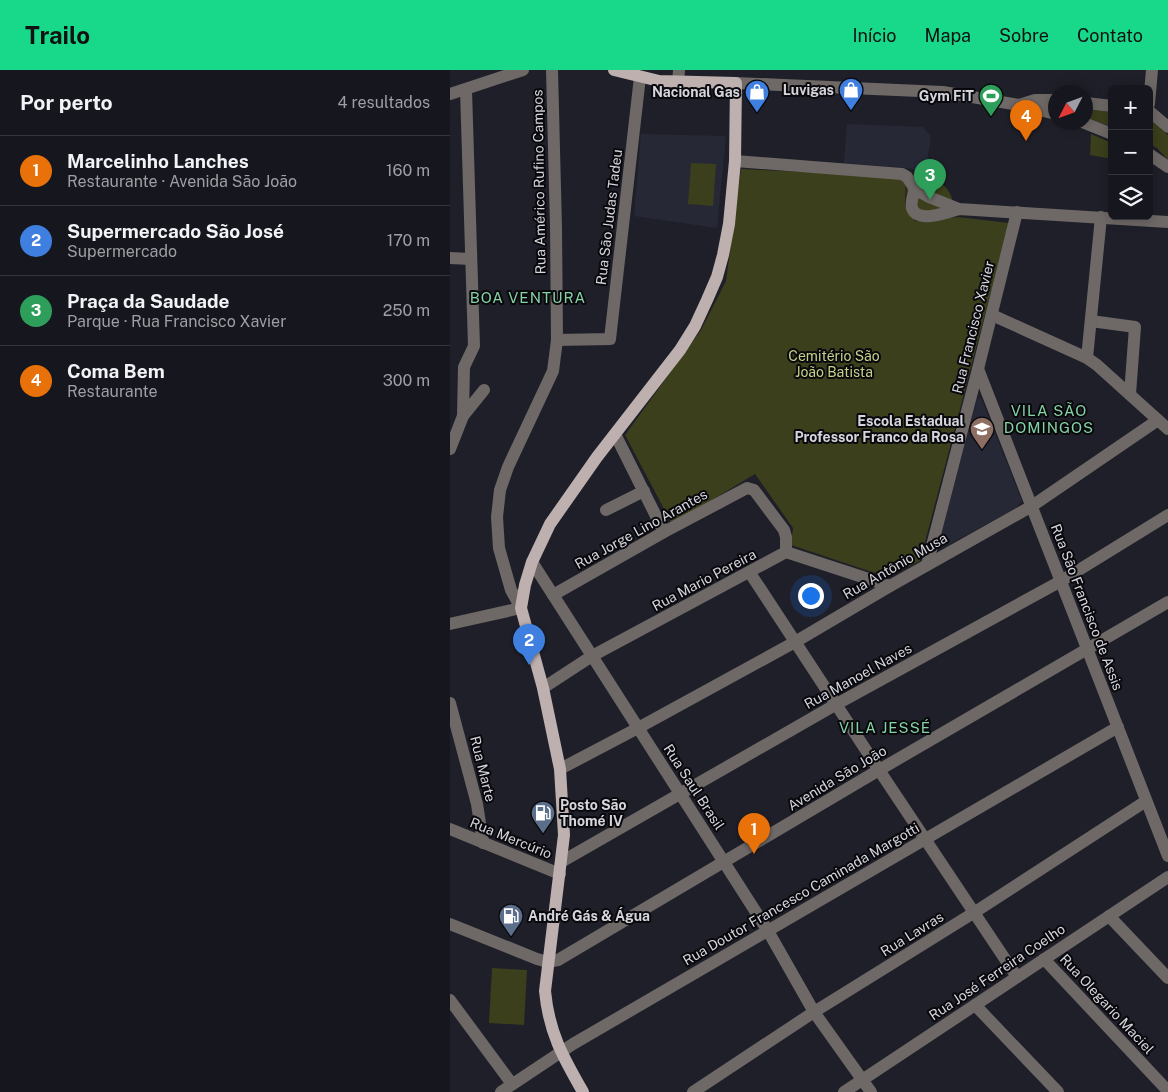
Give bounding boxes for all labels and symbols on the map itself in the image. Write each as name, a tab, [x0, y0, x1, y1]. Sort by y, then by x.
shop icon: Luvigas	[838, 77, 864, 111]
shop icon: Nacional Gas	[744, 79, 770, 113]
place label: Luvigas	[783, 82, 834, 98]
sports icon: Gym FiT	[978, 83, 1004, 117]
place label: Nacional Gas	[652, 84, 740, 100]
north arrow	[1048, 85, 1093, 130]
place label: Gym FiT	[919, 88, 974, 104]
street label: Rua Américo Rufino Campos	[529, 89, 549, 275]
pin: 4	[1010, 100, 1042, 141]
street label: Rua São Judas Tadeu	[593, 148, 625, 286]
pin: 3	[914, 159, 946, 200]
street label: Rua Francisco Xavier	[949, 259, 997, 395]
district label: BOA VENTURA	[470, 289, 586, 306]
park label: Cemitério São João Batista	[788, 348, 880, 380]
district label: VILA SÃO DOMINGOS	[1004, 402, 1094, 436]
place label: Escola Estadual Professor Franco da Rosa	[794, 413, 964, 445]
school or university icon: Escola Estadual Professor Franco da Rosa	[969, 416, 995, 450]
street label: Rua Jorge Lino Arantes	[572, 486, 710, 572]
street label: Rua São Francisco de Assis	[1048, 522, 1126, 692]
street label: Rua Antônio Musa	[840, 530, 950, 602]
street label: Rua Mario Pereira	[649, 546, 759, 614]
your location	[798, 583, 824, 609]
pin: 2	[513, 624, 545, 665]
street label: Rua Manoel Naves	[802, 640, 914, 712]
district label: VILA JESSÉ	[839, 719, 931, 736]
street label: Rua Marte	[467, 734, 499, 804]
street label: Rua Saul Brasil	[660, 741, 728, 833]
street label: Avenida São João	[785, 742, 889, 814]
place label: Posto São Thomé IV	[560, 797, 627, 829]
fuel station icon: Posto São Thomé IV	[530, 800, 556, 834]
pin: 1	[738, 813, 770, 854]
street label: Rua Mercúrio	[468, 814, 554, 862]
street label: Rua Doutor Francesco Caminada Margotti	[680, 819, 922, 969]
fuel station icon: André Gás & Água	[498, 903, 524, 937]
place label: André Gás & Água	[528, 907, 650, 924]
street label: Rua Lavras	[878, 908, 946, 960]
street label: Rua José Ferreira Coelho	[926, 920, 1068, 1024]
street label: Rua Olegario Maciel	[1057, 951, 1157, 1057]

